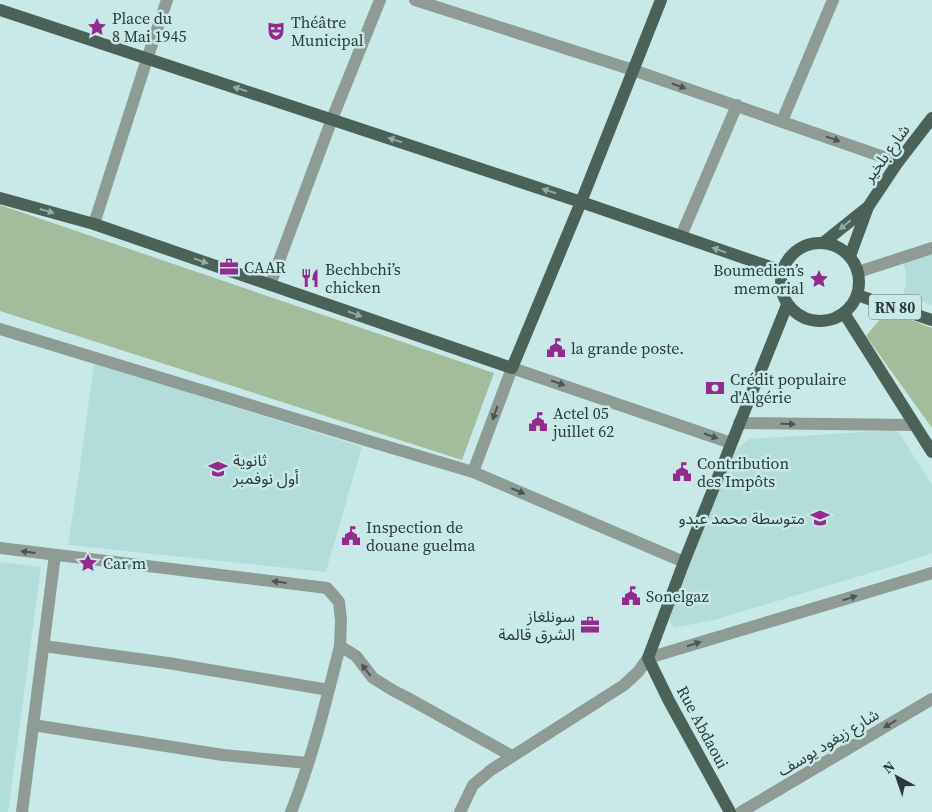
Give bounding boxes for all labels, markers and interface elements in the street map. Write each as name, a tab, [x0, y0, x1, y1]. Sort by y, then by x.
place label: Place du 8 Mai 1945	[112, 7, 186, 47]
place label: Théâtre Municipal	[291, 11, 364, 51]
place icon: Place du 8 Mai 1945	[86, 16, 108, 38]
theatre icon: Théâtre Municipal	[265, 20, 287, 42]
one-way arrow	[672, 82, 687, 90]
one-way arrow	[233, 85, 248, 93]
street label: شارع بلخير	[857, 120, 916, 188]
one-way arrow	[387, 136, 402, 143]
one-way arrow	[825, 136, 840, 143]
one-way arrow	[541, 187, 556, 195]
one-way arrow	[39, 207, 55, 215]
one-way arrow	[839, 220, 852, 231]
one-way arrow	[711, 245, 726, 253]
office icon: CAAR	[218, 256, 240, 278]
place label: CAAR	[244, 256, 286, 278]
one-way arrow	[194, 258, 209, 265]
place label: Bechbchi’s chicken	[325, 258, 401, 298]
place label: Boumedien’s memorial	[713, 259, 804, 299]
restaurant icon: Bechbchi’s chicken	[299, 267, 321, 289]
place icon: Boumedien’s memorial	[808, 268, 830, 290]
road number: RN 80	[869, 294, 921, 320]
one-way arrow	[348, 310, 363, 318]
public building icon: la grande poste.	[545, 337, 567, 359]
place label: la grande poste.	[571, 337, 684, 359]
place label: Crédit populaire d'Algérie	[730, 368, 846, 408]
bank icon: Crédit populaire d'Algérie	[704, 377, 726, 399]
one-way arrow	[550, 380, 565, 388]
place label: Actel 05 juillet 62	[551, 402, 614, 442]
one-way arrow	[491, 406, 498, 421]
public building icon: Actel 05 juillet 62	[527, 411, 549, 433]
one-way arrow	[780, 420, 796, 428]
one-way arrow	[704, 433, 719, 440]
place label: ثانوية أول نوفمبر	[232, 449, 299, 489]
place label: Contribution des Impôts	[697, 452, 789, 492]
school or university icon: ثانوية أول نوفمبر	[207, 458, 229, 480]
public building icon: Contribution des Impôts	[671, 461, 693, 483]
one-way arrow	[511, 488, 525, 496]
place label: متوسطة محمد عبدو	[678, 507, 805, 529]
school or university icon: متوسطة محمد عبدو	[809, 507, 831, 529]
place label: Inspection de douane guelma	[366, 516, 476, 556]
public building icon: Inspection de douane guelma	[340, 525, 362, 547]
one-way arrow	[19, 548, 35, 556]
place icon: Car m	[77, 552, 99, 574]
place label: Car m	[103, 552, 146, 574]
one-way arrow	[270, 578, 286, 586]
public building icon: Sonelgaz	[620, 585, 642, 607]
place label: Sonelgaz	[646, 585, 709, 607]
one-way arrow	[843, 593, 858, 601]
place label: سونلغاز الشرق قالمة	[498, 605, 575, 645]
office icon: سونلغاز الشرق قالمة	[579, 614, 601, 636]
one-way arrow	[687, 639, 702, 647]
one-way arrow	[361, 664, 372, 677]
street label: Rue Abdaoui	[672, 682, 734, 773]
street label: شارع زيغود يوسف	[773, 703, 884, 783]
one-way arrow	[884, 719, 897, 728]
north arrow	[872, 752, 922, 802]
text: N	[878, 756, 899, 778]

